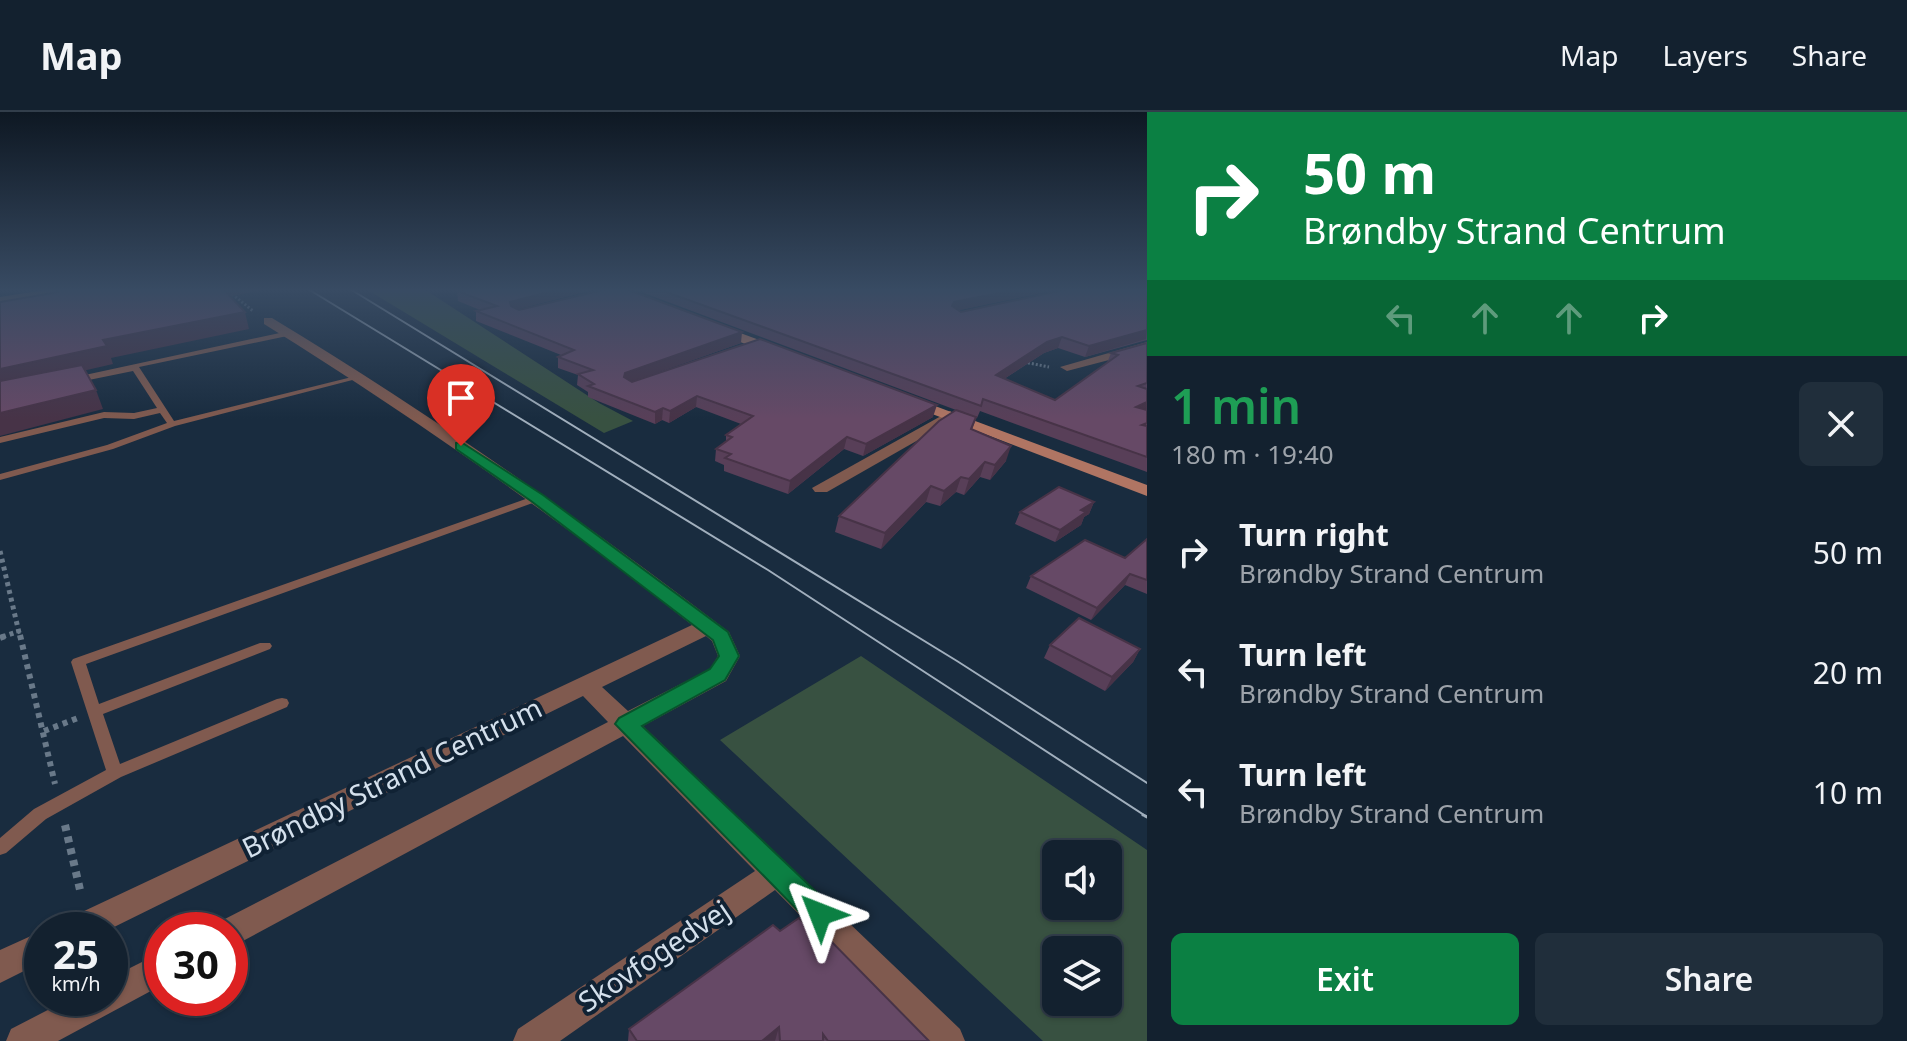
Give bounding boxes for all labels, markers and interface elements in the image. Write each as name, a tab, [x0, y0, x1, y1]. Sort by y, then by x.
text: Map	[40, 29, 123, 81]
text: Map	[1560, 36, 1618, 74]
text: Layers	[1662, 36, 1748, 74]
text: Share	[1792, 36, 1867, 74]
text: 50 m	[1303, 134, 1436, 210]
icon: right	[1171, 144, 1275, 248]
text: Brøndby Strand Centrum	[1303, 206, 1726, 255]
icon: left	[1379, 296, 1423, 340]
icon: ahead	[1463, 296, 1507, 340]
icon: ahead	[1547, 296, 1591, 340]
icon: right	[1631, 296, 1675, 340]
pin	[427, 364, 495, 446]
text: 1 min	[1171, 373, 1301, 438]
icon: arrive	[439, 376, 483, 420]
button: close	[1799, 382, 1883, 466]
text: 180 m · 19:40	[1171, 436, 1334, 472]
text: Turn right	[1239, 514, 1389, 555]
icon: right	[1171, 530, 1215, 574]
text: 50 m	[1813, 532, 1883, 573]
text: Brøndby Strand Centrum	[1239, 555, 1544, 591]
text: Turn left	[1239, 634, 1367, 675]
icon: left	[1171, 650, 1215, 694]
text: 20 m	[1813, 652, 1883, 693]
text: Brøndby Strand Centrum	[1239, 675, 1544, 711]
street label: Brøndby Strand Centrum	[235, 688, 548, 866]
text: Turn left	[1239, 754, 1367, 795]
icon: left	[1171, 770, 1215, 814]
text: 10 m	[1813, 772, 1883, 813]
text: Brøndby Strand Centrum	[1239, 795, 1544, 831]
map controls	[1042, 840, 1122, 1016]
button: sound	[1042, 840, 1122, 920]
position arrow	[778, 872, 862, 956]
street label: Skovfogedvej	[570, 890, 737, 1020]
speed limit sign: 30	[144, 912, 248, 1016]
text: 25	[53, 926, 99, 981]
button: Exit	[1171, 933, 1519, 1025]
button: Share	[1535, 933, 1883, 1025]
button: layers	[1042, 936, 1122, 1016]
text: km/h	[51, 970, 101, 997]

